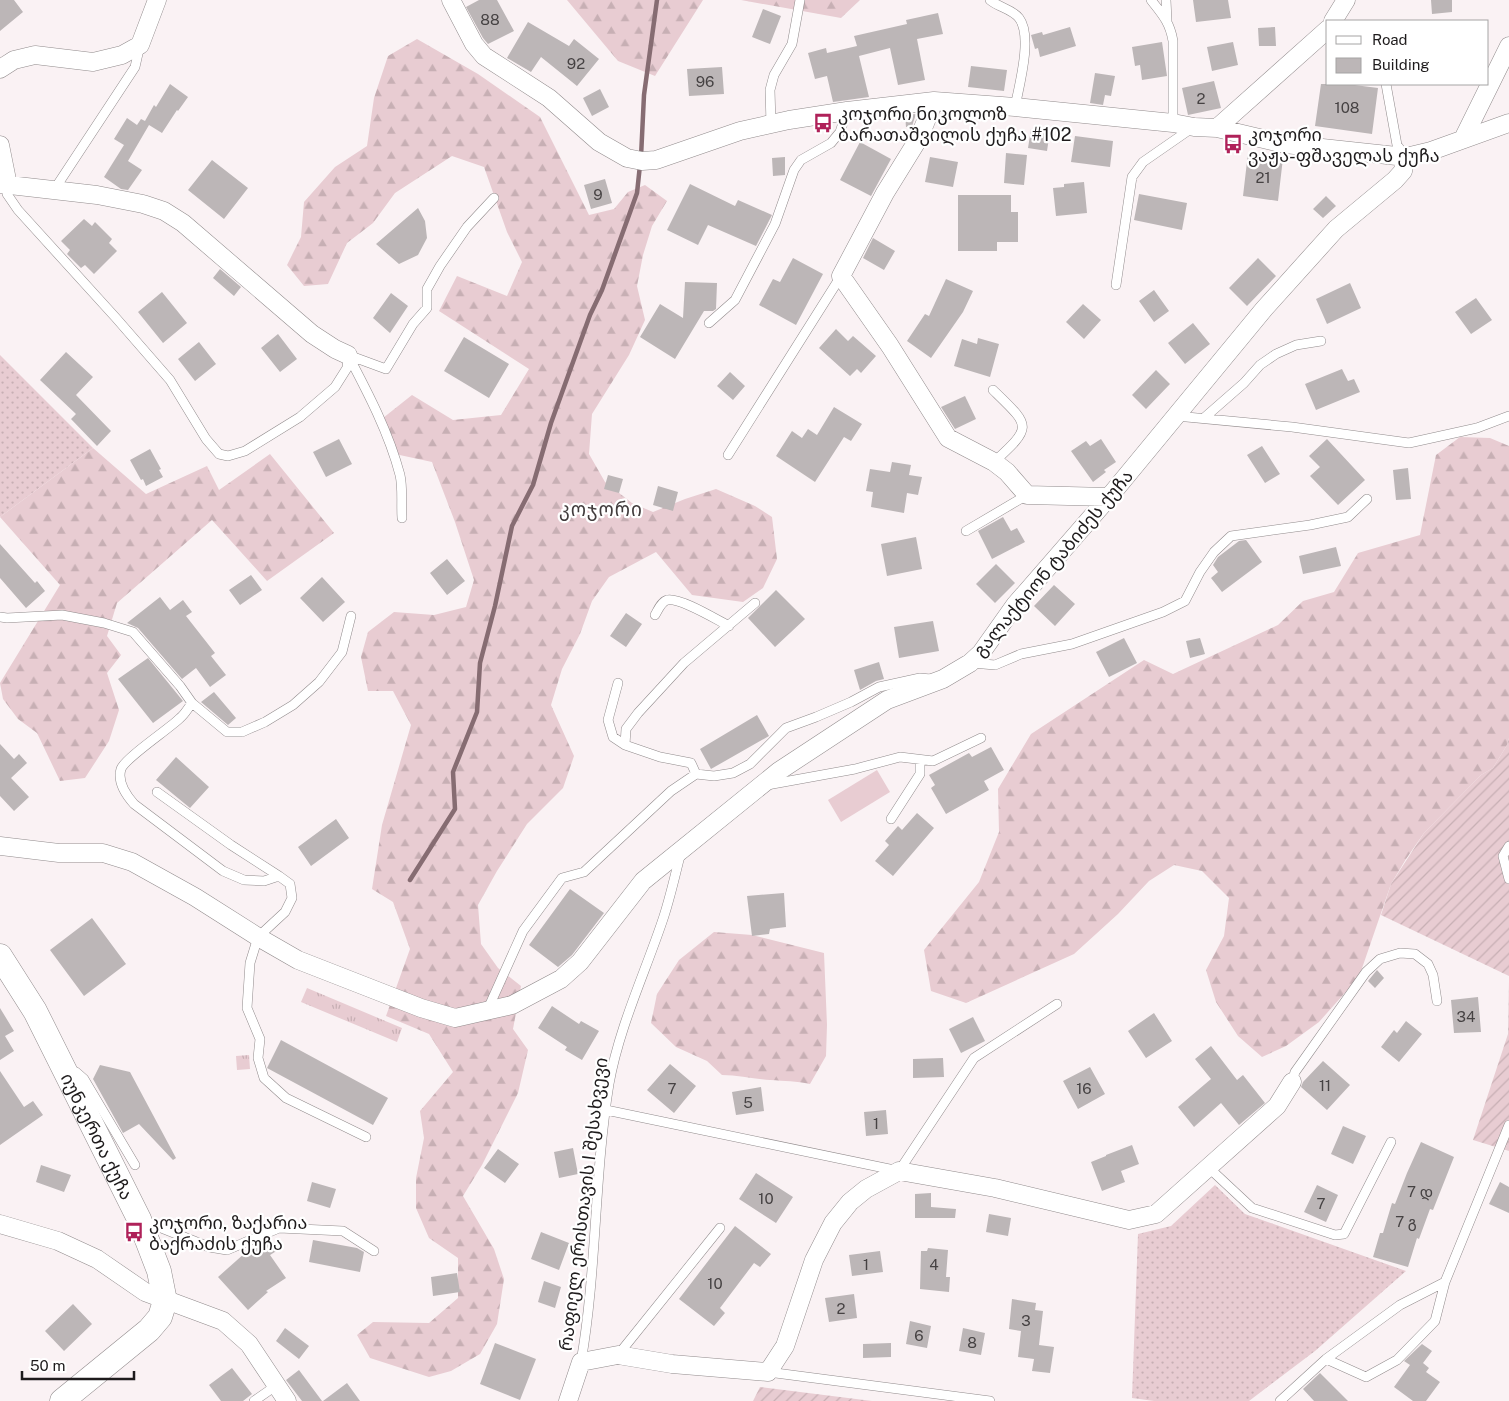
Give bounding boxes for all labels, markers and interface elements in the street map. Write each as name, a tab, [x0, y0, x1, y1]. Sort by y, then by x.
house number: 88	[480, 11, 500, 28]
legend	[1326, 20, 1489, 85]
text: Road	[1372, 31, 1408, 48]
house number: 92	[567, 55, 585, 72]
text: Building	[1372, 56, 1430, 73]
house number: 96	[696, 73, 714, 90]
house number: 2	[1197, 90, 1206, 107]
house number: 108	[1335, 99, 1359, 116]
place label: კოჯორი ნიკოლოზ ბარათაშვილის ქუჩა #102	[838, 103, 1072, 146]
bus stop icon: კოჯორი ნიკოლოზ ბარათაშვილის ქუჩა #102	[812, 112, 834, 134]
place label: კოჯორი ვაჟა-ფშაველას ქუჩა	[1248, 124, 1440, 167]
bus stop icon: კოჯორი ვაჟა-ფშაველას ქუჩა	[1222, 133, 1244, 155]
house number: 21	[1255, 169, 1271, 186]
house number: 9	[593, 186, 603, 203]
street label: გალაქტიონ ტაბიძეს ქუჩა	[969, 465, 1138, 661]
district label: კოჯორი	[559, 498, 643, 521]
house number: 34	[1457, 1008, 1475, 1025]
street label: რაფიელ ერისთავის I შესახვევი	[555, 1056, 612, 1352]
street label: იუნკერთა ქუჩა	[57, 1069, 138, 1203]
house number: 11	[1319, 1077, 1331, 1094]
house number: 7	[667, 1080, 677, 1097]
house number: 16	[1076, 1080, 1092, 1097]
house number: 5	[743, 1094, 753, 1111]
house number: 1	[873, 1115, 879, 1132]
house number: 7 დ	[1407, 1183, 1433, 1201]
house number: 10	[758, 1190, 774, 1207]
house number: 7	[1316, 1195, 1326, 1212]
place label: კოჯორი, ზაქარია ბაქრაძის ქუჩა	[149, 1212, 307, 1255]
house number: 7 გ	[1395, 1213, 1417, 1231]
bus stop icon: კოჯორი, ზაქარია ბაქრაძის ქუჩა	[123, 1221, 145, 1243]
house number: 1	[863, 1256, 869, 1273]
house number: 4	[929, 1256, 939, 1273]
house number: 10	[707, 1275, 723, 1292]
house number: 2	[837, 1300, 846, 1317]
house number: 3	[1021, 1312, 1031, 1329]
house number: 6	[914, 1327, 924, 1344]
house number: 8	[967, 1334, 977, 1351]
scale bar	[22, 1348, 135, 1380]
text: 50 m	[30, 1357, 65, 1374]

